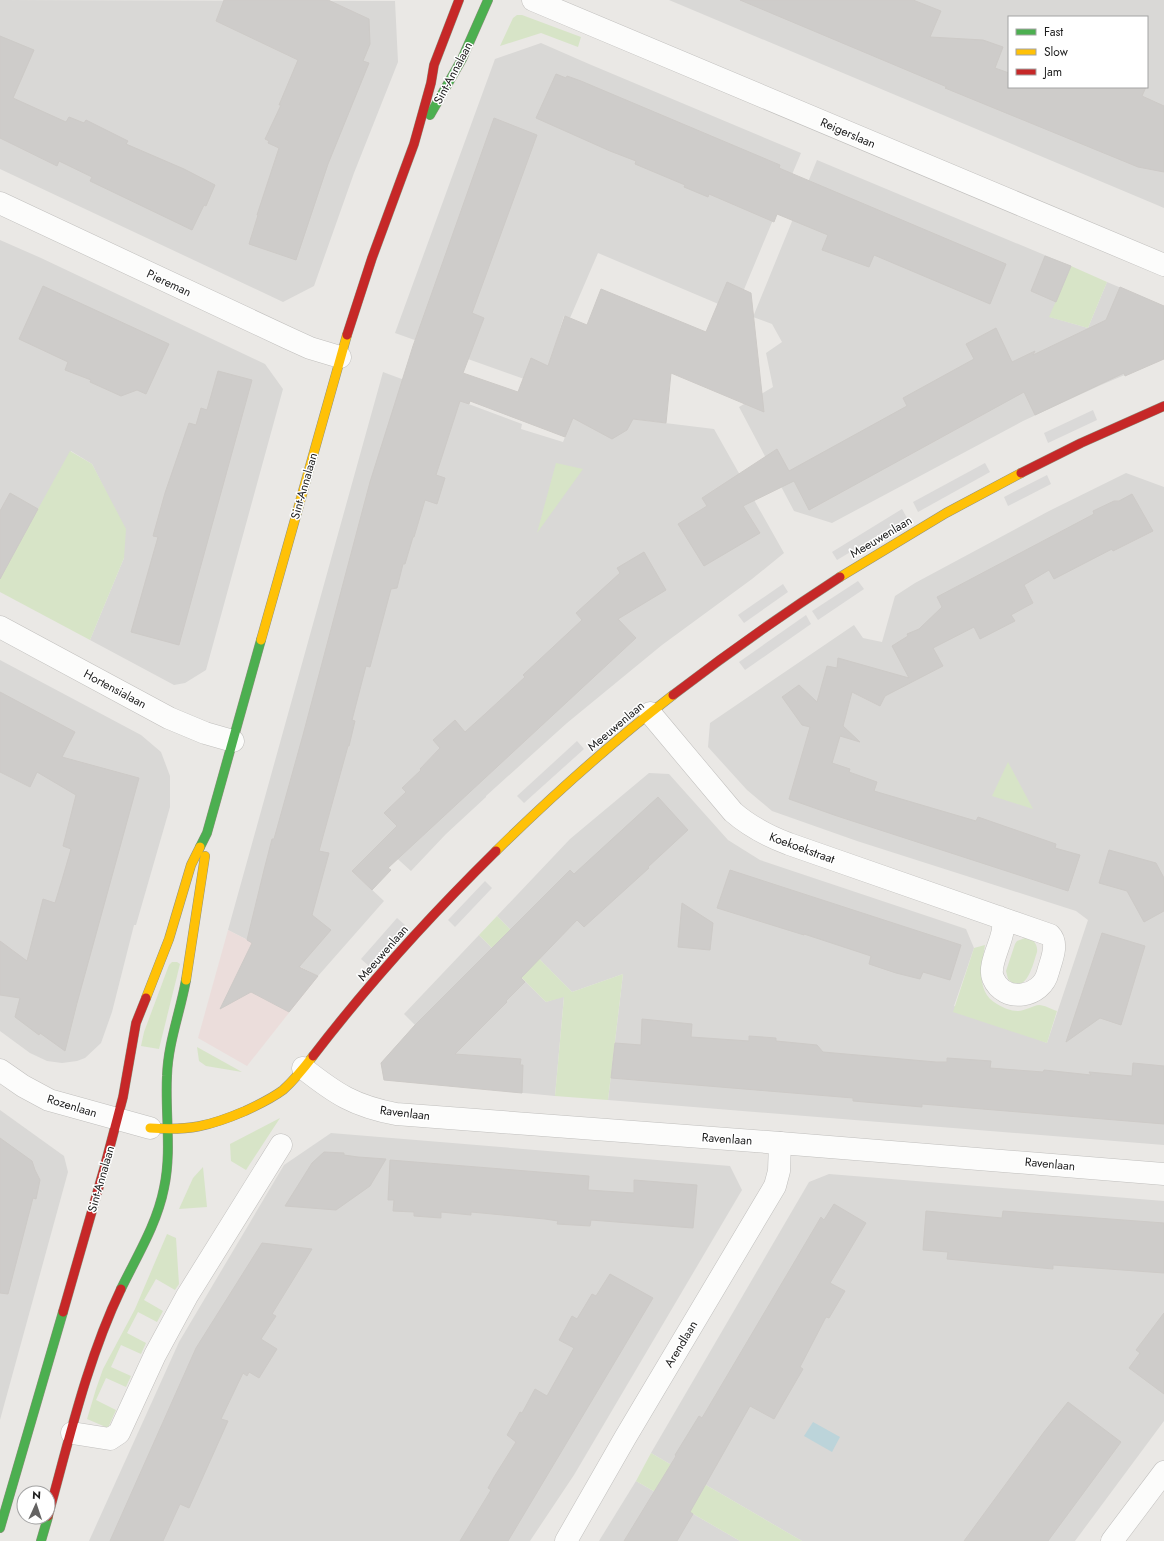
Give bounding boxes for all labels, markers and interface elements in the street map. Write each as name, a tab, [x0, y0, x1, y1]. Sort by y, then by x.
legend	[1008, 16, 1148, 88]
text: Fast	[1044, 23, 1063, 41]
street label: Sint-Annalaan	[429, 39, 477, 107]
text: Slow	[1044, 43, 1069, 61]
text: Jam	[1042, 63, 1062, 81]
street label: Reigerslaan	[818, 113, 878, 153]
street label: Piereman	[144, 265, 194, 301]
street label: Sint-Annalaan	[286, 451, 322, 521]
street label: Meeuwenlaan	[847, 511, 915, 563]
street label: Hortensialaan	[80, 665, 150, 713]
street label: Meeuwenlaan	[584, 697, 648, 755]
street label: Koekoekstraat	[767, 828, 837, 868]
street label: Meeuwenlaan	[353, 921, 413, 985]
street label: Rozenlaan	[45, 1090, 99, 1122]
street label: Ravenlaan	[379, 1101, 431, 1125]
street label: Ravenlaan	[701, 1128, 753, 1150]
street label: Sint-Annalaan	[83, 1144, 119, 1214]
street label: Ravenlaan	[1024, 1153, 1076, 1175]
street label: Arendlaan	[660, 1317, 702, 1371]
north arrow	[16, 1485, 56, 1525]
text: N	[32, 1487, 41, 1503]

